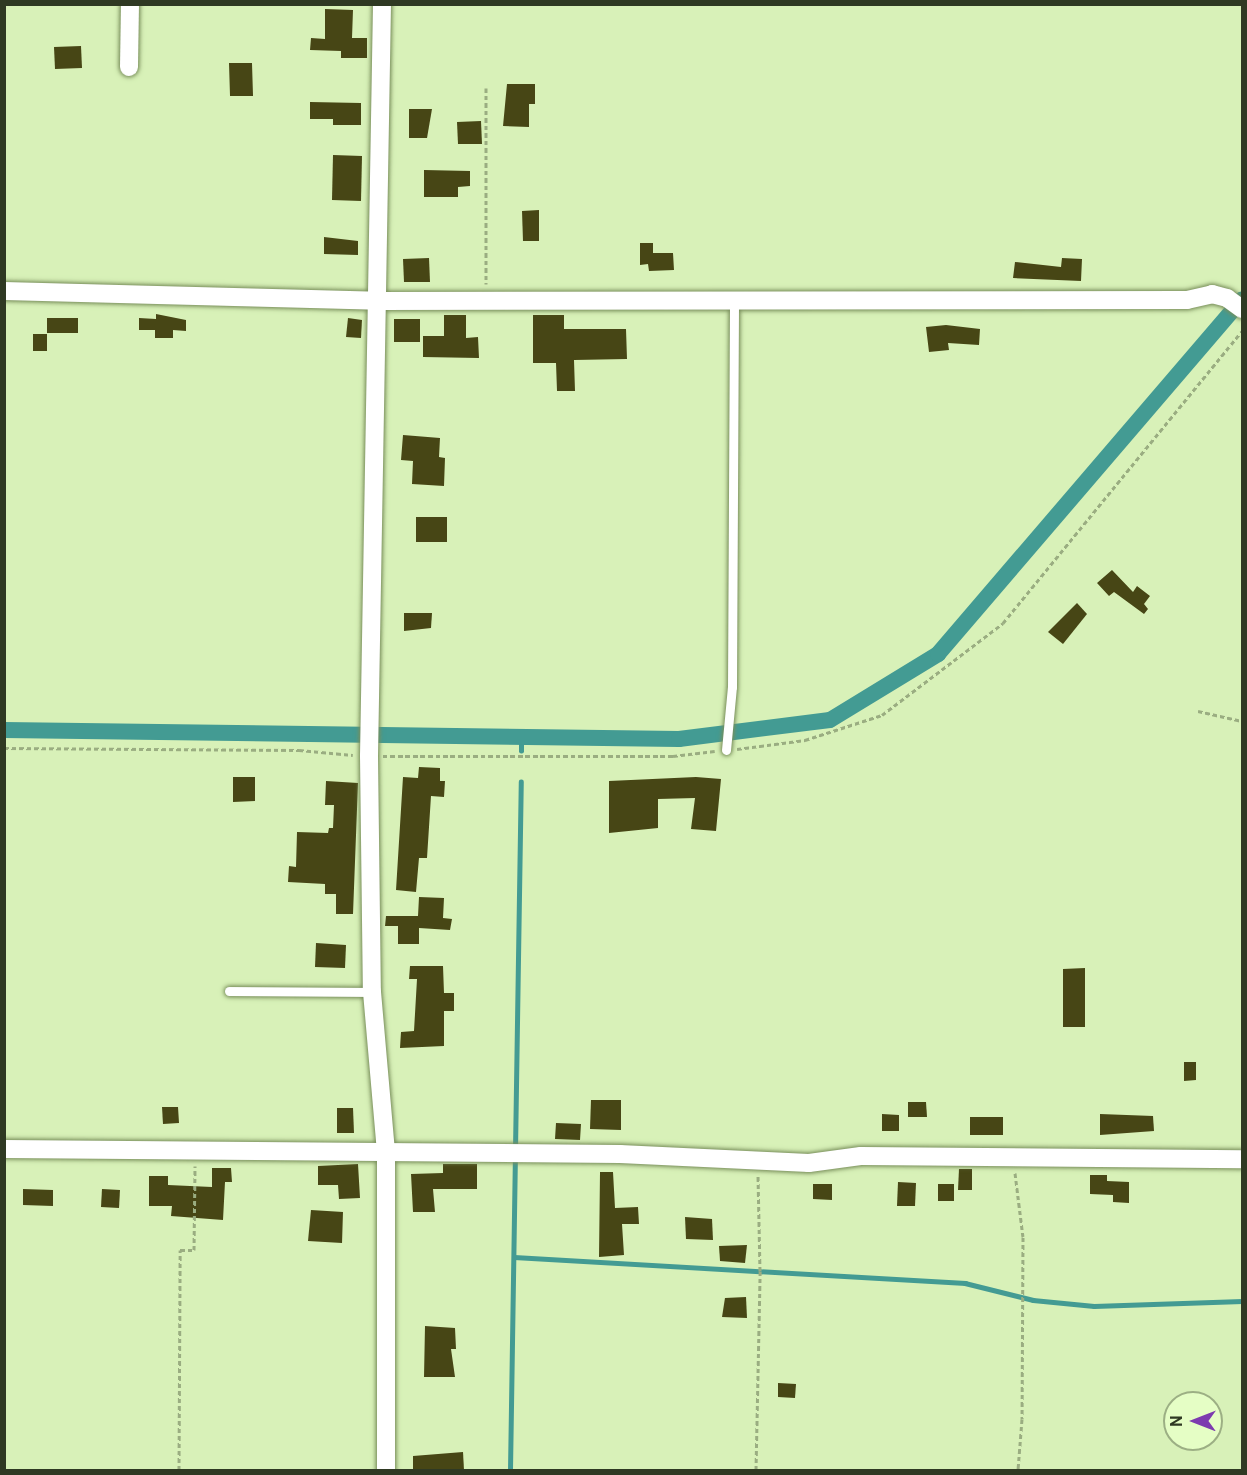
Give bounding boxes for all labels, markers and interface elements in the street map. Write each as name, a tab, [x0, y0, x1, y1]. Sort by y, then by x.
north arrow	[1163, 1391, 1223, 1451]
text: N	[1167, 1415, 1186, 1427]

